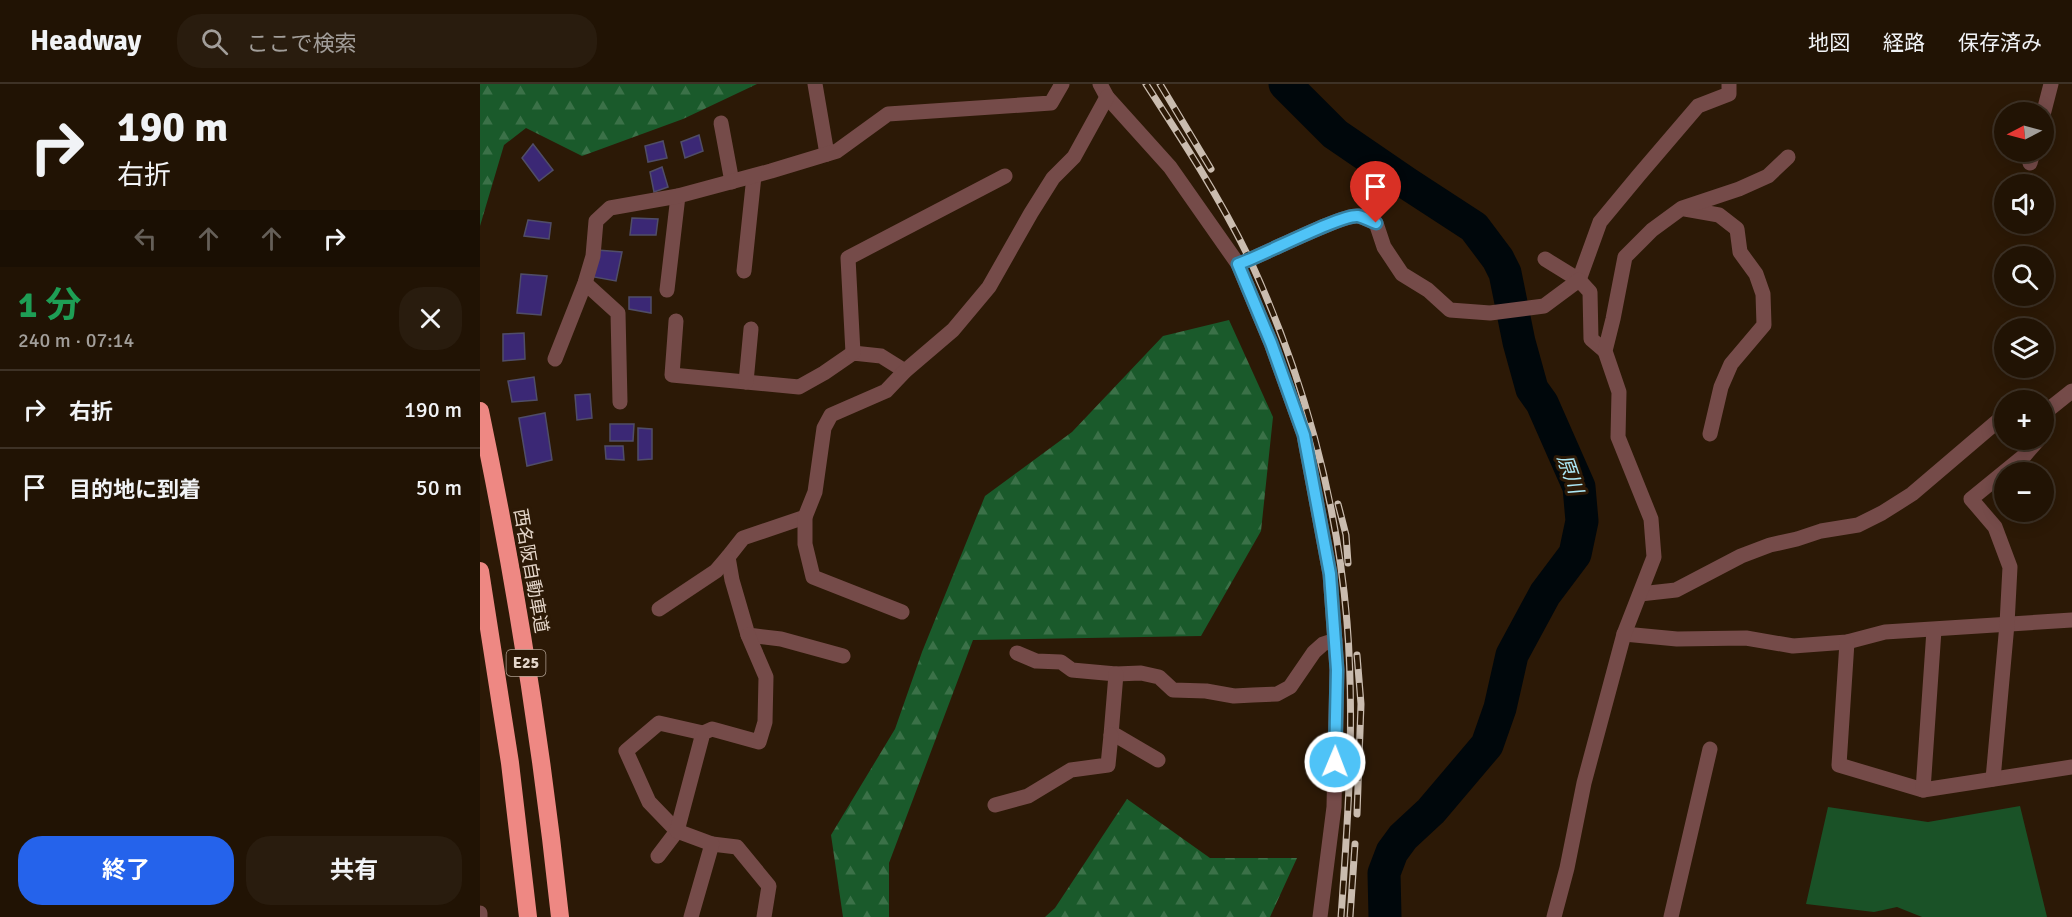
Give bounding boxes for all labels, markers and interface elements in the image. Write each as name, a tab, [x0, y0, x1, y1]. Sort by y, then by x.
search box	[177, 14, 597, 68]
text: Headway	[30, 24, 141, 58]
icon: search	[198, 25, 231, 58]
text: ここで検索	[246, 30, 356, 57]
text: 地図	[1808, 30, 1850, 56]
text: 経路	[1883, 30, 1925, 56]
text: 保存済み	[1958, 30, 2042, 56]
text: 190 m	[117, 102, 228, 153]
north arrow	[1994, 102, 2054, 162]
map controls	[1994, 102, 2054, 522]
icon: right	[18, 108, 96, 186]
text: 右折	[117, 159, 171, 192]
pin	[1350, 161, 1401, 223]
icon: arrive	[1359, 170, 1392, 203]
button: sound	[1994, 174, 2054, 234]
icon: left	[129, 222, 162, 255]
icon: ahead	[192, 222, 225, 255]
icon: ahead	[255, 222, 288, 255]
icon: right	[318, 222, 351, 255]
button: search	[1994, 246, 2054, 306]
text: 1 分	[18, 283, 81, 328]
button: close	[399, 287, 462, 350]
button: layers	[1994, 318, 2054, 378]
text: 240 m · 07:14	[18, 328, 134, 353]
button: +	[1994, 390, 2054, 450]
icon: right	[18, 393, 51, 426]
text: 190 m	[404, 396, 462, 423]
text: 右折	[69, 398, 113, 425]
water label: 原川	[1552, 451, 1589, 499]
button: −	[1994, 462, 2054, 522]
icon: arrive	[18, 471, 51, 504]
text: 50 m	[416, 474, 462, 501]
text: 目的地に到着	[69, 476, 201, 503]
street label: 西名阪自動車道	[509, 507, 553, 635]
road number: E25	[506, 650, 546, 676]
position arrow	[1303, 730, 1367, 794]
button: 終了	[18, 836, 234, 905]
button: 共有	[246, 836, 462, 905]

